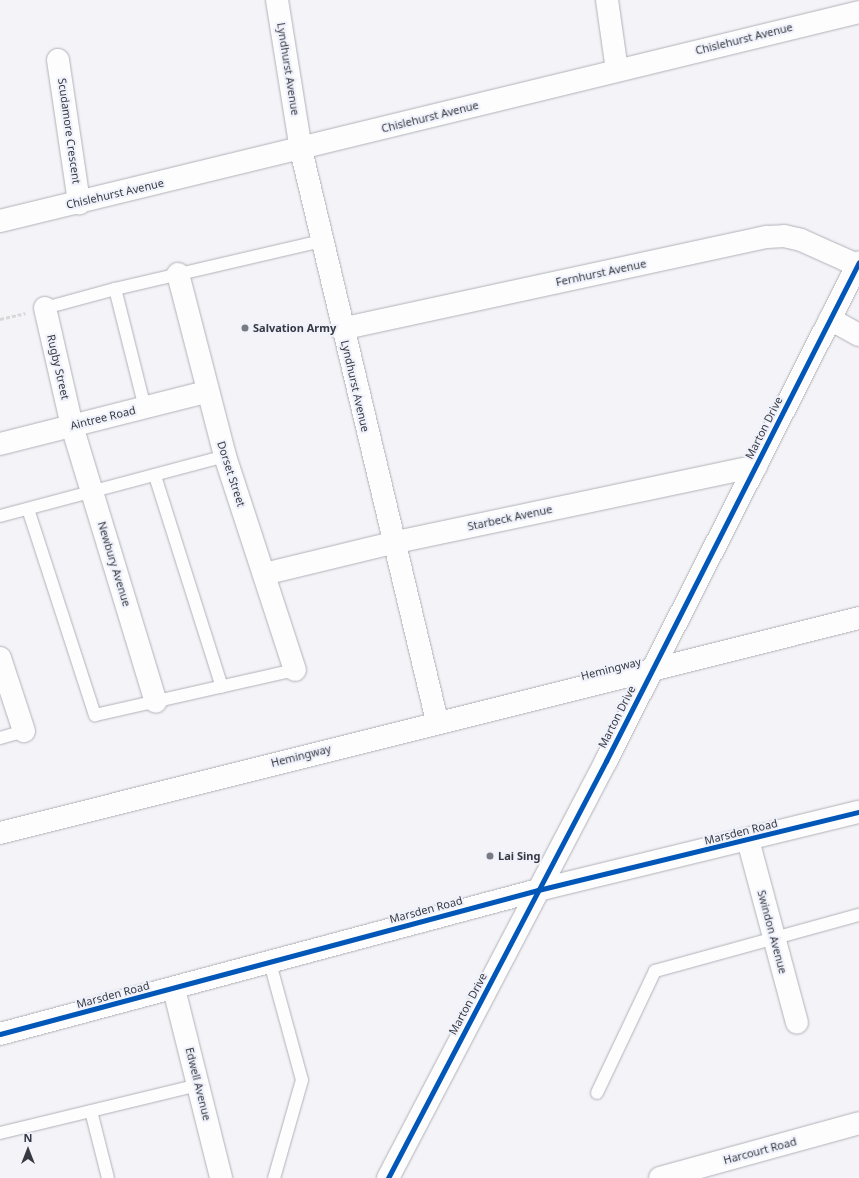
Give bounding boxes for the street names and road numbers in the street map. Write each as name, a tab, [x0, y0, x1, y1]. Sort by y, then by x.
street label: Chislehurst Avenue	[694, 21, 794, 57]
street label: Lyndhurst Avenue	[274, 22, 302, 116]
street label: Scudamore Crescent	[55, 77, 83, 185]
street label: Chislehurst Avenue	[380, 99, 480, 135]
street label: Chislehurst Avenue	[65, 176, 165, 212]
street label: Fernhurst Avenue	[555, 257, 647, 289]
street label: Rugby Street	[44, 333, 72, 401]
street label: Lyndhurst Avenue	[338, 339, 372, 433]
street label: Marton Drive	[743, 395, 785, 461]
street label: Aintree Road	[69, 404, 137, 432]
street label: Dorset Street	[214, 440, 248, 508]
street label: Starbeck Avenue	[466, 503, 554, 533]
street label: Newbury Avenue	[95, 520, 133, 608]
street label: Hemingway	[580, 655, 642, 683]
street label: Marton Drive	[596, 684, 638, 750]
street label: Hemingway	[270, 742, 332, 770]
street label: Marsden Road	[703, 817, 779, 847]
street label: Swindon Avenue	[754, 889, 790, 975]
street label: Marsden Road	[388, 894, 464, 926]
street label: Marton Drive	[446, 971, 490, 1037]
street label: Marsden Road	[75, 979, 151, 1011]
street label: Edwell Avenue	[183, 1046, 213, 1122]
street label: Harcourt Road	[722, 1135, 798, 1167]

